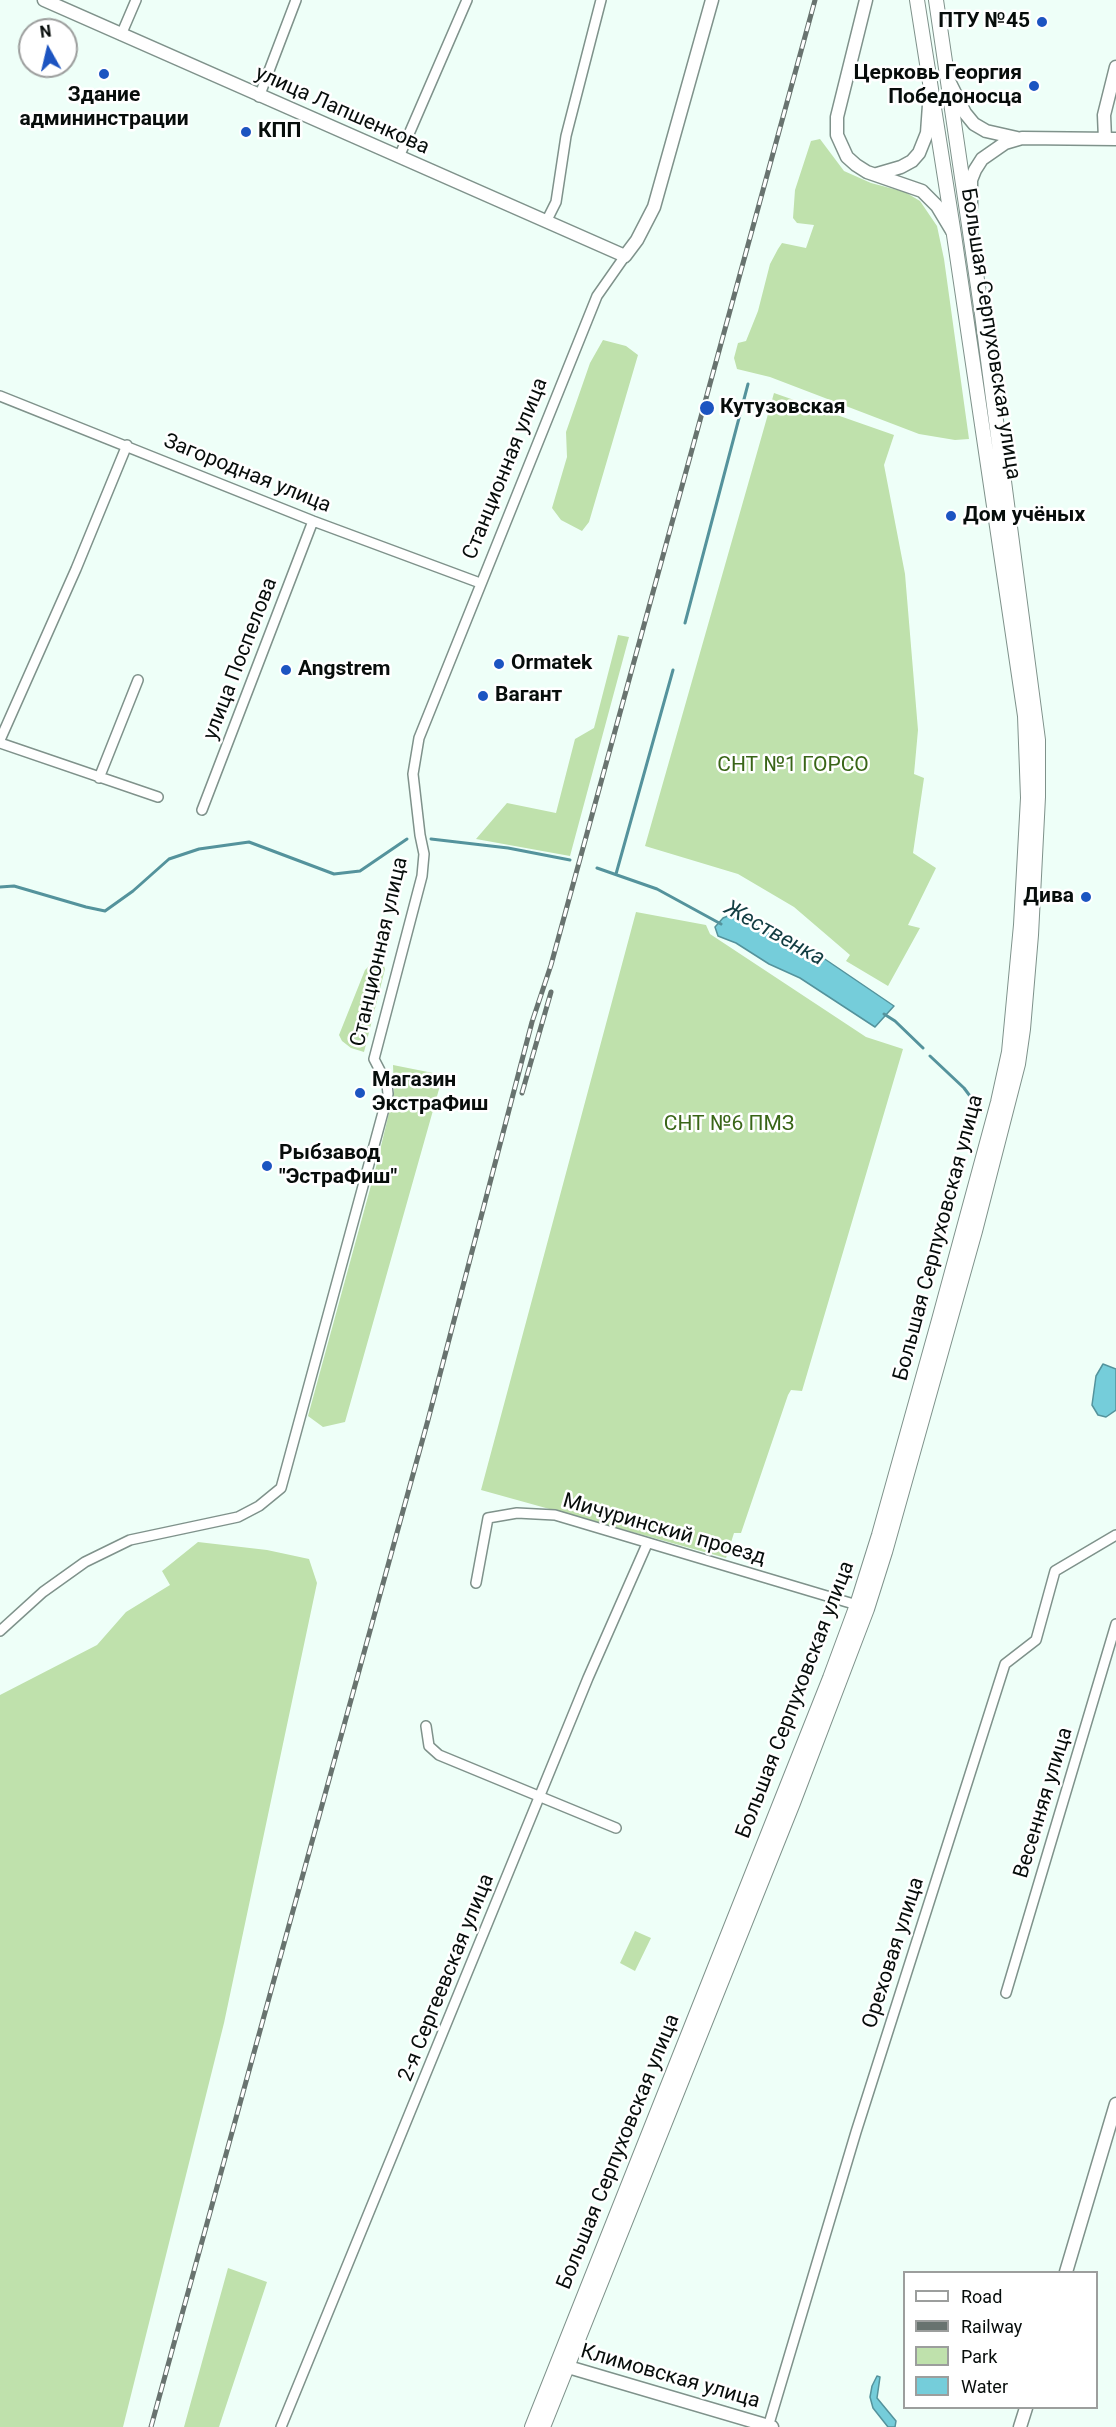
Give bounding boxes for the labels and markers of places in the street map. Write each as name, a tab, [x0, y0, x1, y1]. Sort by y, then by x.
place label: ПТУ №45	[938, 9, 1030, 35]
marker: ПТУ №45	[1035, 15, 1049, 29]
place label: Церковь Георгия Победоносца	[854, 61, 1022, 111]
marker: Здание админинстрации	[97, 67, 111, 81]
marker: Церковь Георгия Победоносца	[1027, 79, 1041, 93]
place label: Здание админинстрации	[19, 83, 189, 133]
place label: КПП	[258, 119, 301, 145]
marker: КПП	[239, 125, 253, 139]
place label: Кутузовская	[720, 395, 845, 421]
marker: Кутузовская	[698, 399, 716, 417]
place label: Дом учёных	[963, 503, 1085, 529]
marker: Дом учёных	[944, 509, 958, 523]
place label: Ormatek	[511, 651, 592, 677]
place label: Angstrem	[298, 657, 390, 683]
marker: Ormatek	[492, 657, 506, 671]
marker: Angstrem	[279, 663, 293, 677]
place label: Вагант	[495, 683, 562, 709]
marker: Вагант	[476, 689, 490, 703]
place label: Дива	[1023, 884, 1074, 910]
marker: Дива	[1079, 890, 1093, 904]
place label: Магазин ЭкстраФиш	[372, 1068, 488, 1118]
marker: Магазин ЭкстраФиш	[353, 1086, 367, 1100]
place label: Рыбзавод "ЭстраФиш"	[279, 1141, 397, 1191]
marker: Рыбзавод "ЭстраФиш"	[260, 1159, 274, 1173]

